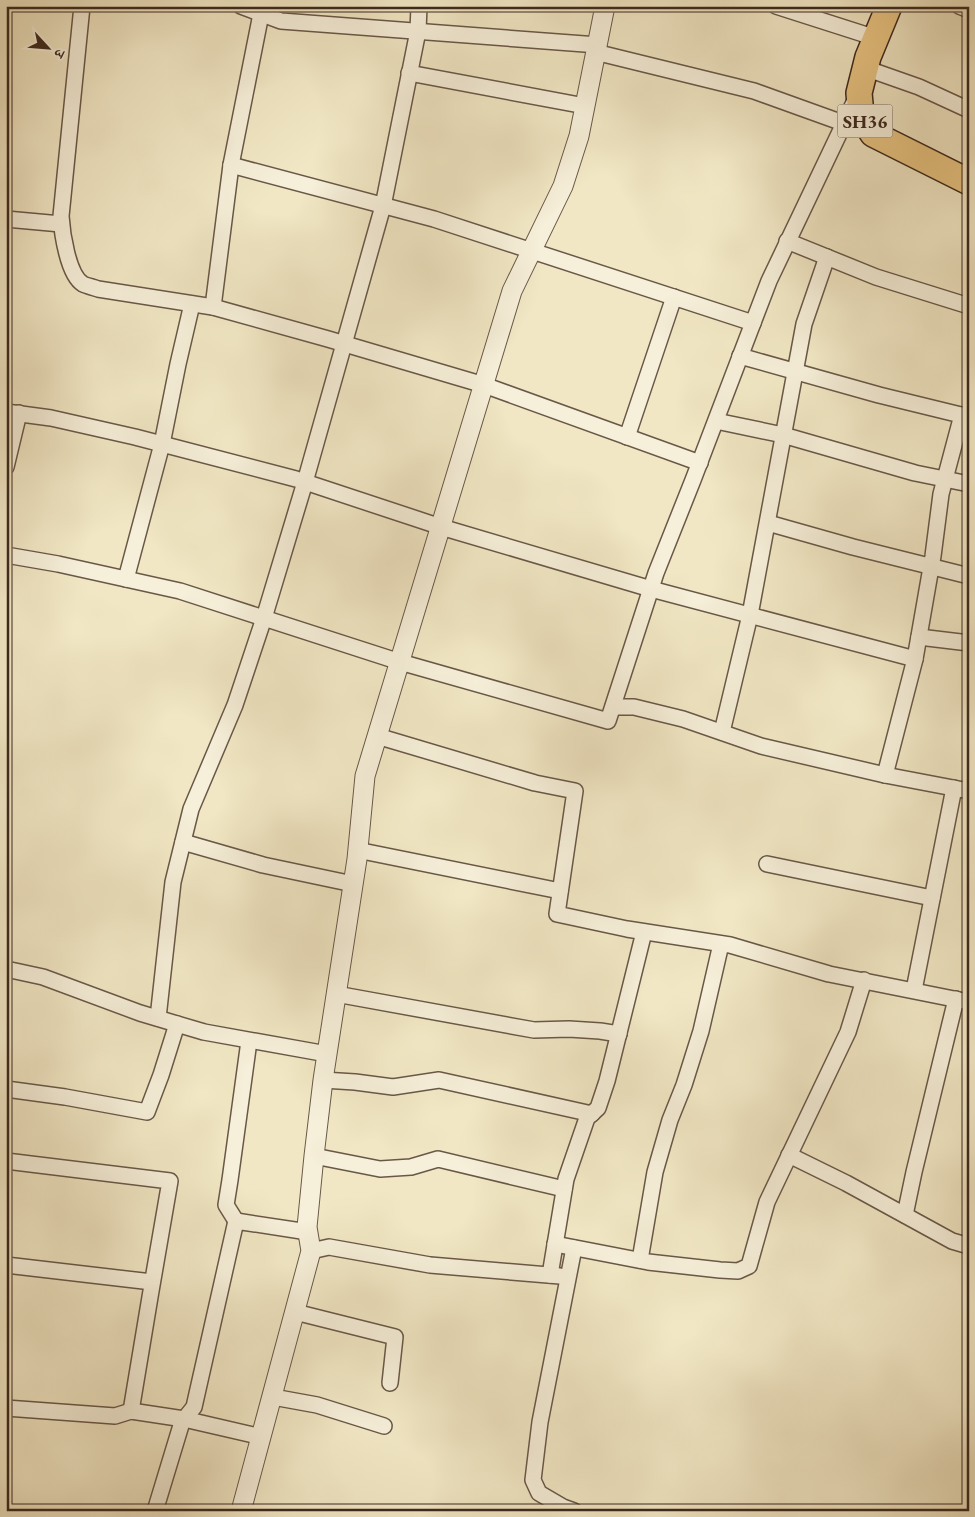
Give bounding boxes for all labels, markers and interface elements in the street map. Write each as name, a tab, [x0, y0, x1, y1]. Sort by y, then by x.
north arrow	[22, 22, 72, 72]
text: उ	[50, 46, 70, 62]
road number: SH36	[838, 104, 892, 138]

